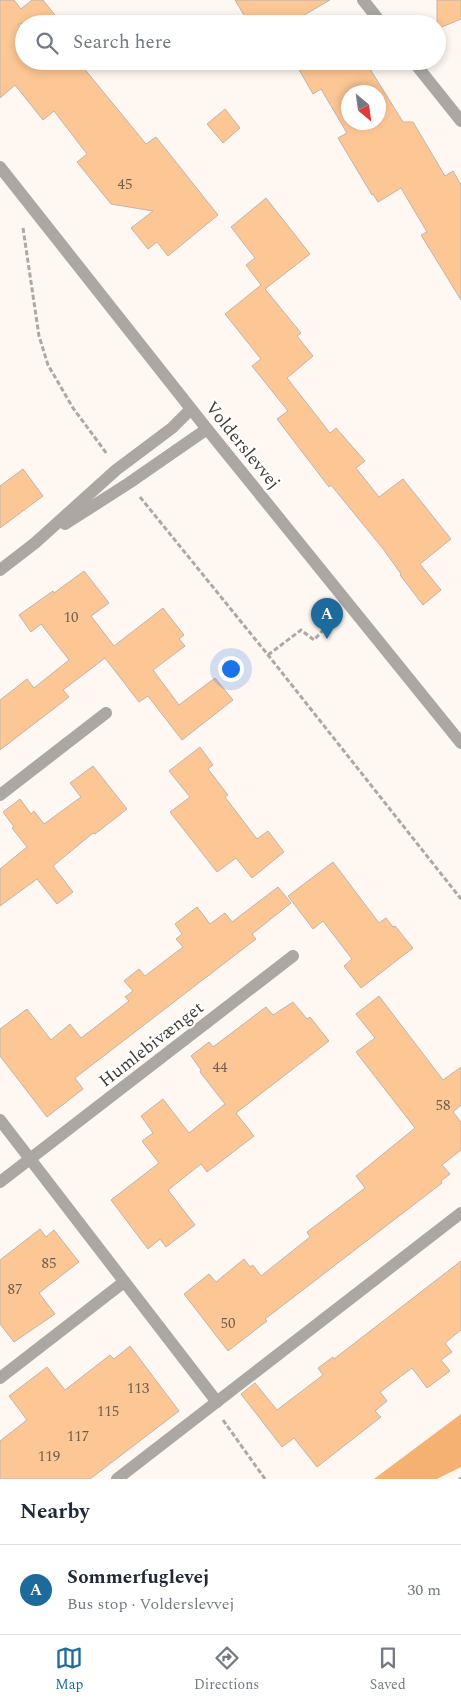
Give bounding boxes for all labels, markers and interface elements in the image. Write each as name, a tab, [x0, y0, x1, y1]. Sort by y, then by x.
search box	[15, 15, 446, 70]
text: Search here	[73, 28, 172, 57]
icon: search	[33, 29, 61, 57]
north arrow	[341, 85, 386, 130]
house number: 45	[117, 173, 133, 196]
street label: Volderslevvej	[199, 395, 287, 495]
pin: A	[311, 598, 343, 639]
house number: 10	[63, 606, 79, 629]
your location	[218, 656, 244, 682]
street label: Humlebivænget	[93, 995, 210, 1094]
house number: 44	[212, 1056, 228, 1079]
house number: 58	[435, 1094, 451, 1117]
house number: 85	[41, 1252, 57, 1275]
house number: 87	[7, 1278, 23, 1301]
house number: 50	[220, 1312, 236, 1335]
house number: 113	[127, 1377, 150, 1400]
house number: 115	[97, 1400, 119, 1423]
house number: 117	[67, 1425, 89, 1448]
house number: 119	[38, 1445, 60, 1468]
text: Nearby	[20, 1496, 90, 1528]
text: Sommerfuglevej	[67, 1563, 209, 1592]
text: A	[30, 1578, 42, 1602]
text: 30 m	[407, 1578, 441, 1602]
text: Bus stop · Volderslevvej	[67, 1592, 234, 1616]
tab: Map	[55, 1644, 83, 1695]
tab: Directions	[194, 1644, 259, 1695]
tab: Saved	[370, 1644, 406, 1695]

